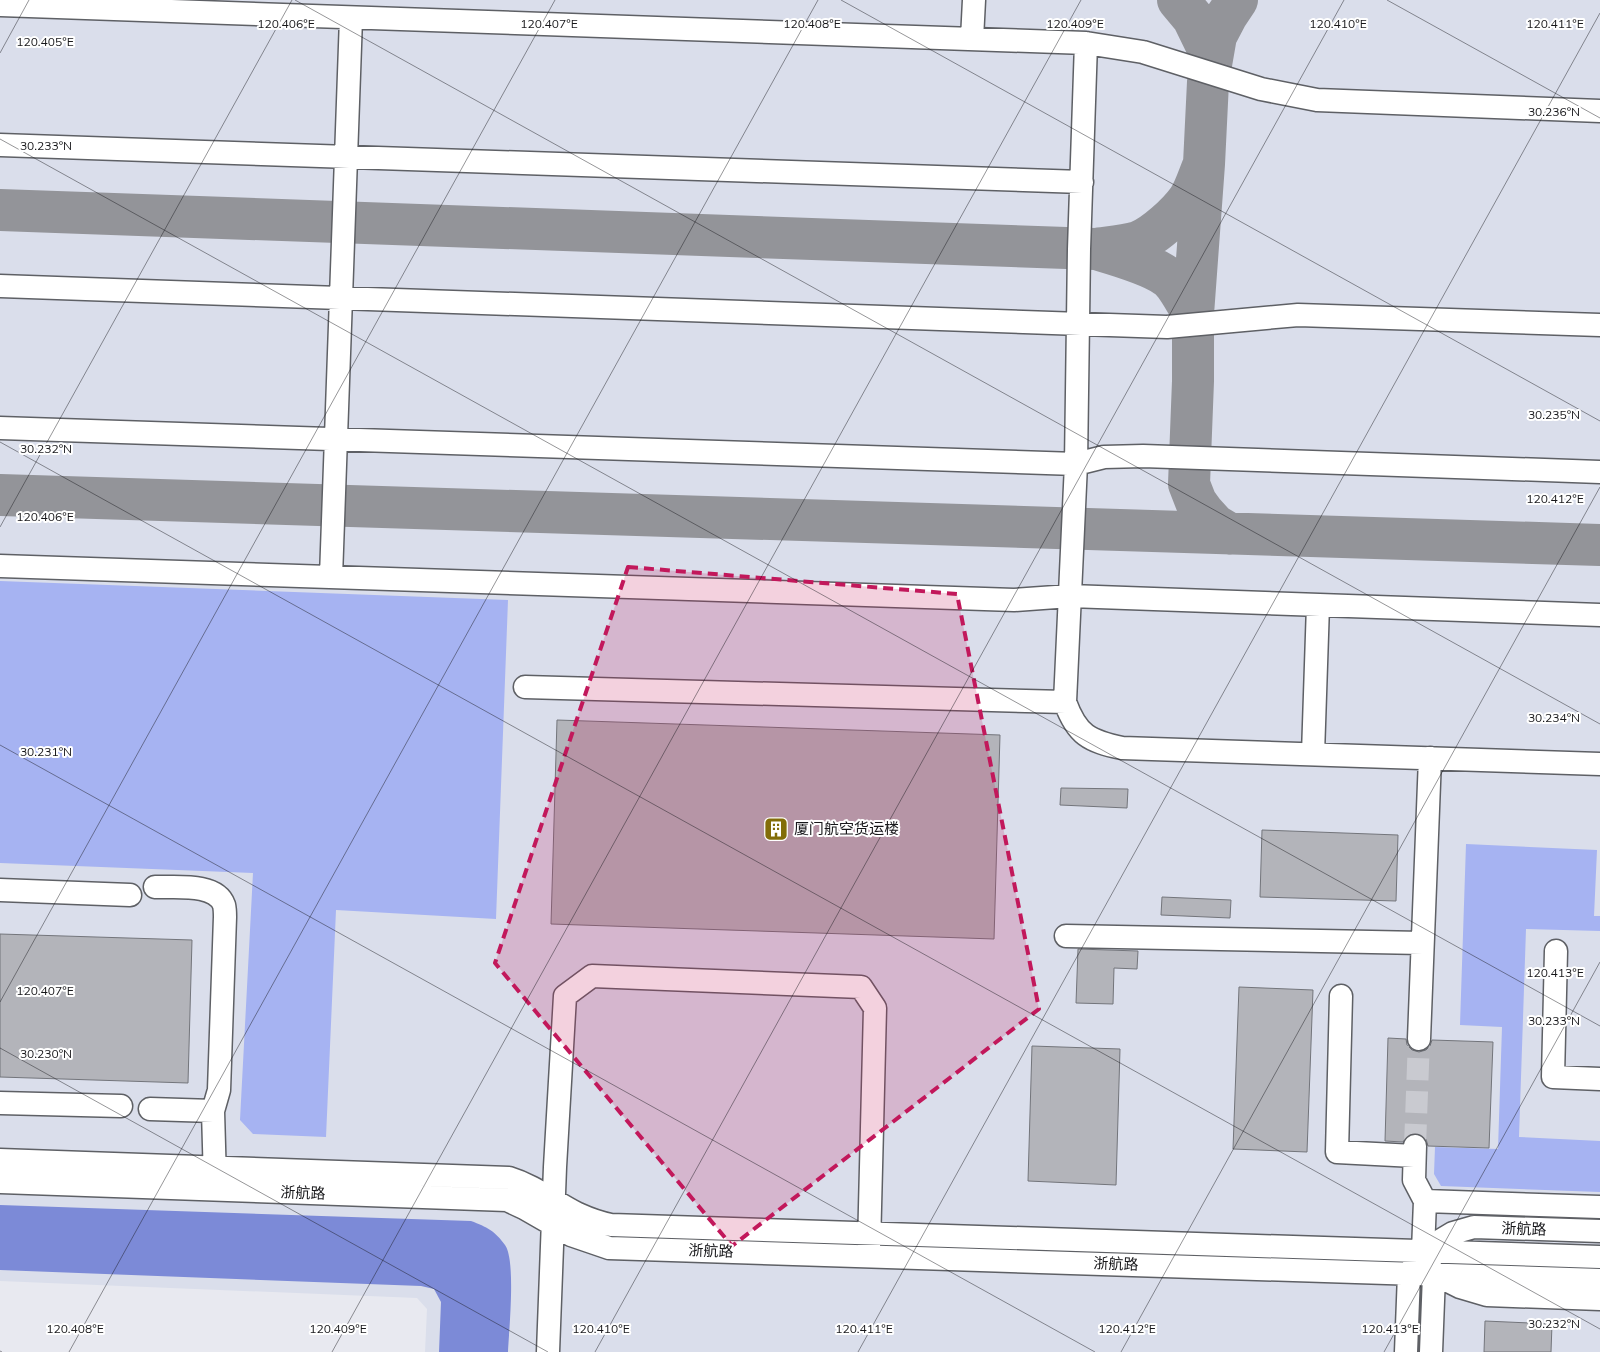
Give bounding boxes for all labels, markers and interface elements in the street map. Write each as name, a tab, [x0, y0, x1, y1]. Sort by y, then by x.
text: 120.406°E	[257, 16, 315, 31]
text: 120.407°E	[520, 16, 578, 31]
text: 120.408°E	[783, 16, 841, 31]
text: 120.409°E	[1046, 16, 1104, 31]
text: 120.410°E	[1309, 16, 1367, 31]
text: 120.411°E	[1526, 16, 1584, 31]
text: 120.405°E	[16, 34, 74, 49]
text: 30.236°N	[1528, 104, 1580, 119]
text: 30.233°N	[20, 138, 72, 153]
text: 30.235°N	[1528, 407, 1580, 422]
text: 30.232°N	[20, 441, 72, 456]
text: 120.412°E	[1526, 491, 1584, 506]
text: 120.406°E	[16, 509, 74, 524]
text: 30.234°N	[1528, 710, 1580, 725]
text: 30.231°N	[20, 744, 72, 759]
building icon: 厦门航空货运楼	[763, 816, 789, 842]
place label: 厦门航空货运楼	[794, 819, 899, 838]
text: 120.413°E	[1526, 965, 1584, 980]
text: 120.407°E	[16, 983, 74, 998]
text: 30.233°N	[1528, 1013, 1580, 1028]
text: 30.230°N	[20, 1046, 72, 1061]
street label: 浙航路	[280, 1182, 326, 1203]
street label: 浙航路	[1501, 1218, 1547, 1239]
street label: 浙航路	[688, 1240, 734, 1261]
street label: 浙航路	[1093, 1253, 1139, 1274]
text: 30.232°N	[1528, 1316, 1580, 1331]
text: 120.408°E	[46, 1321, 104, 1336]
text: 120.409°E	[309, 1321, 367, 1336]
text: 120.410°E	[572, 1321, 630, 1336]
text: 120.411°E	[835, 1321, 893, 1336]
text: 120.412°E	[1098, 1321, 1156, 1336]
text: 120.413°E	[1361, 1321, 1419, 1336]

